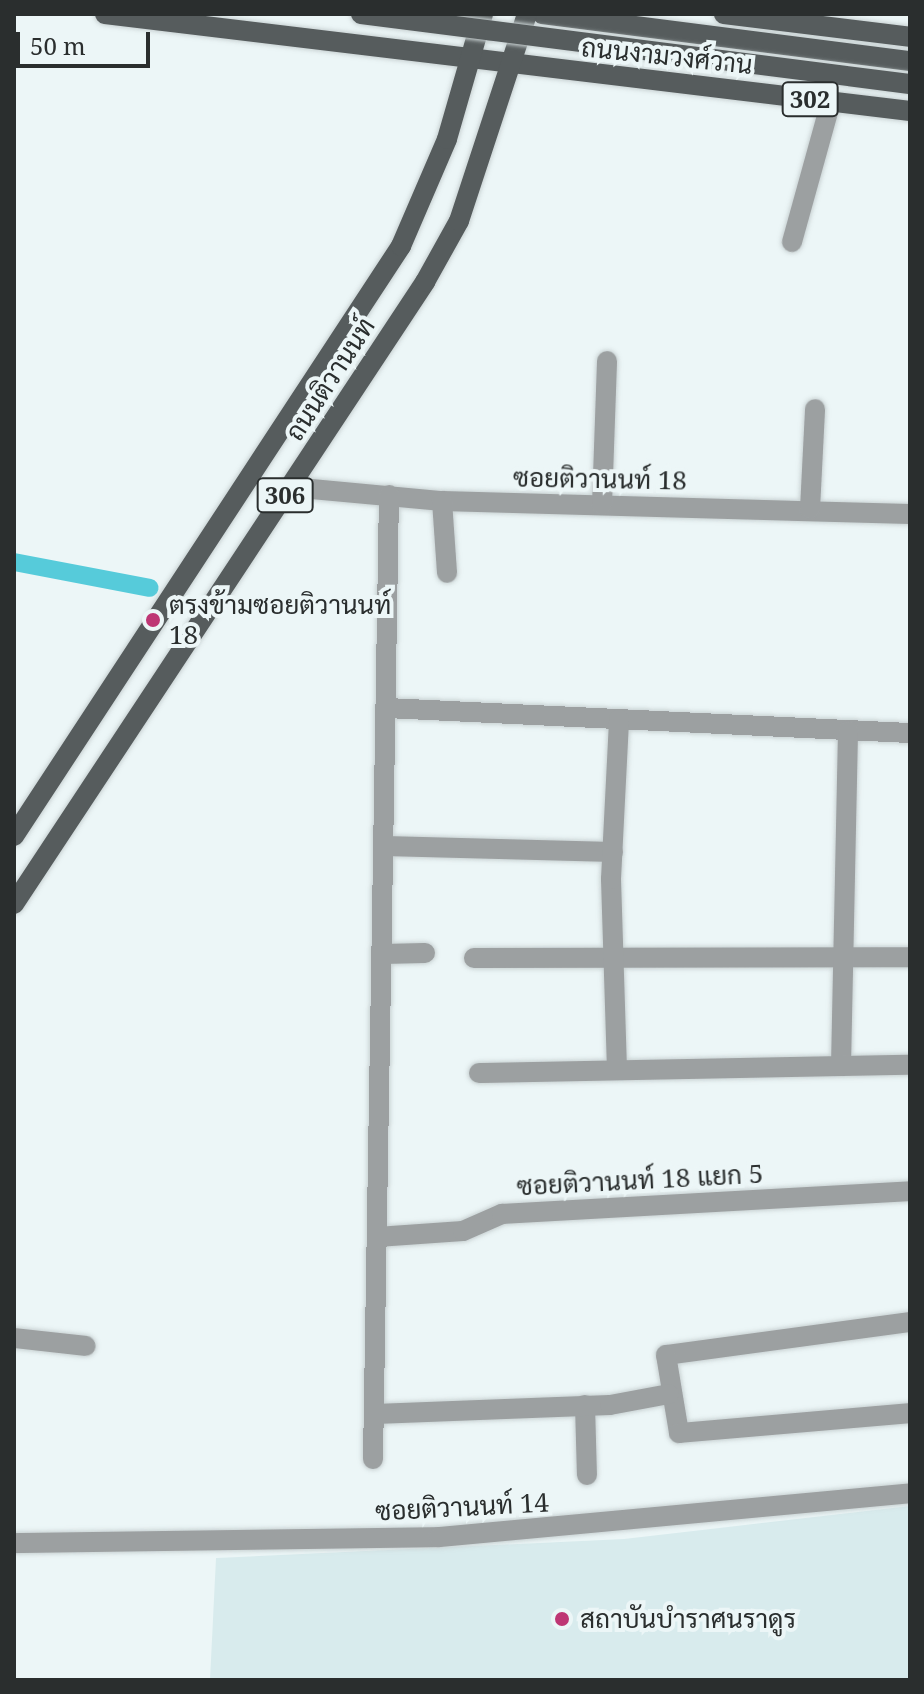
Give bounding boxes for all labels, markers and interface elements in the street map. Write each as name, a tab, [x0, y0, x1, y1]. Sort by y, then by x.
scale bar	[20, 16, 154, 66]
text: 50 m	[30, 29, 86, 62]
street label: ถนนงามวงศ์วาน	[580, 32, 754, 80]
road number: 302	[780, 79, 840, 119]
street label: ถนนติวานนท์	[279, 312, 381, 446]
street label: ซอยติวานนท์ 18	[513, 462, 687, 496]
road number: 306	[255, 475, 315, 515]
place label: ตรงข้ามซอยติวานนท์ 18	[169, 589, 391, 650]
marker: ตรงข้ามซอยติวานนท์ 18	[144, 611, 162, 629]
street label: ซอยติวานนท์ 18 แยก 5	[516, 1158, 764, 1202]
street label: ซอยติวานนท์ 14	[374, 1487, 550, 1527]
place label: สถาบันบำราศนราดูร	[580, 1603, 796, 1635]
marker: สถาบันบำราศนราดูร	[551, 1608, 573, 1630]

